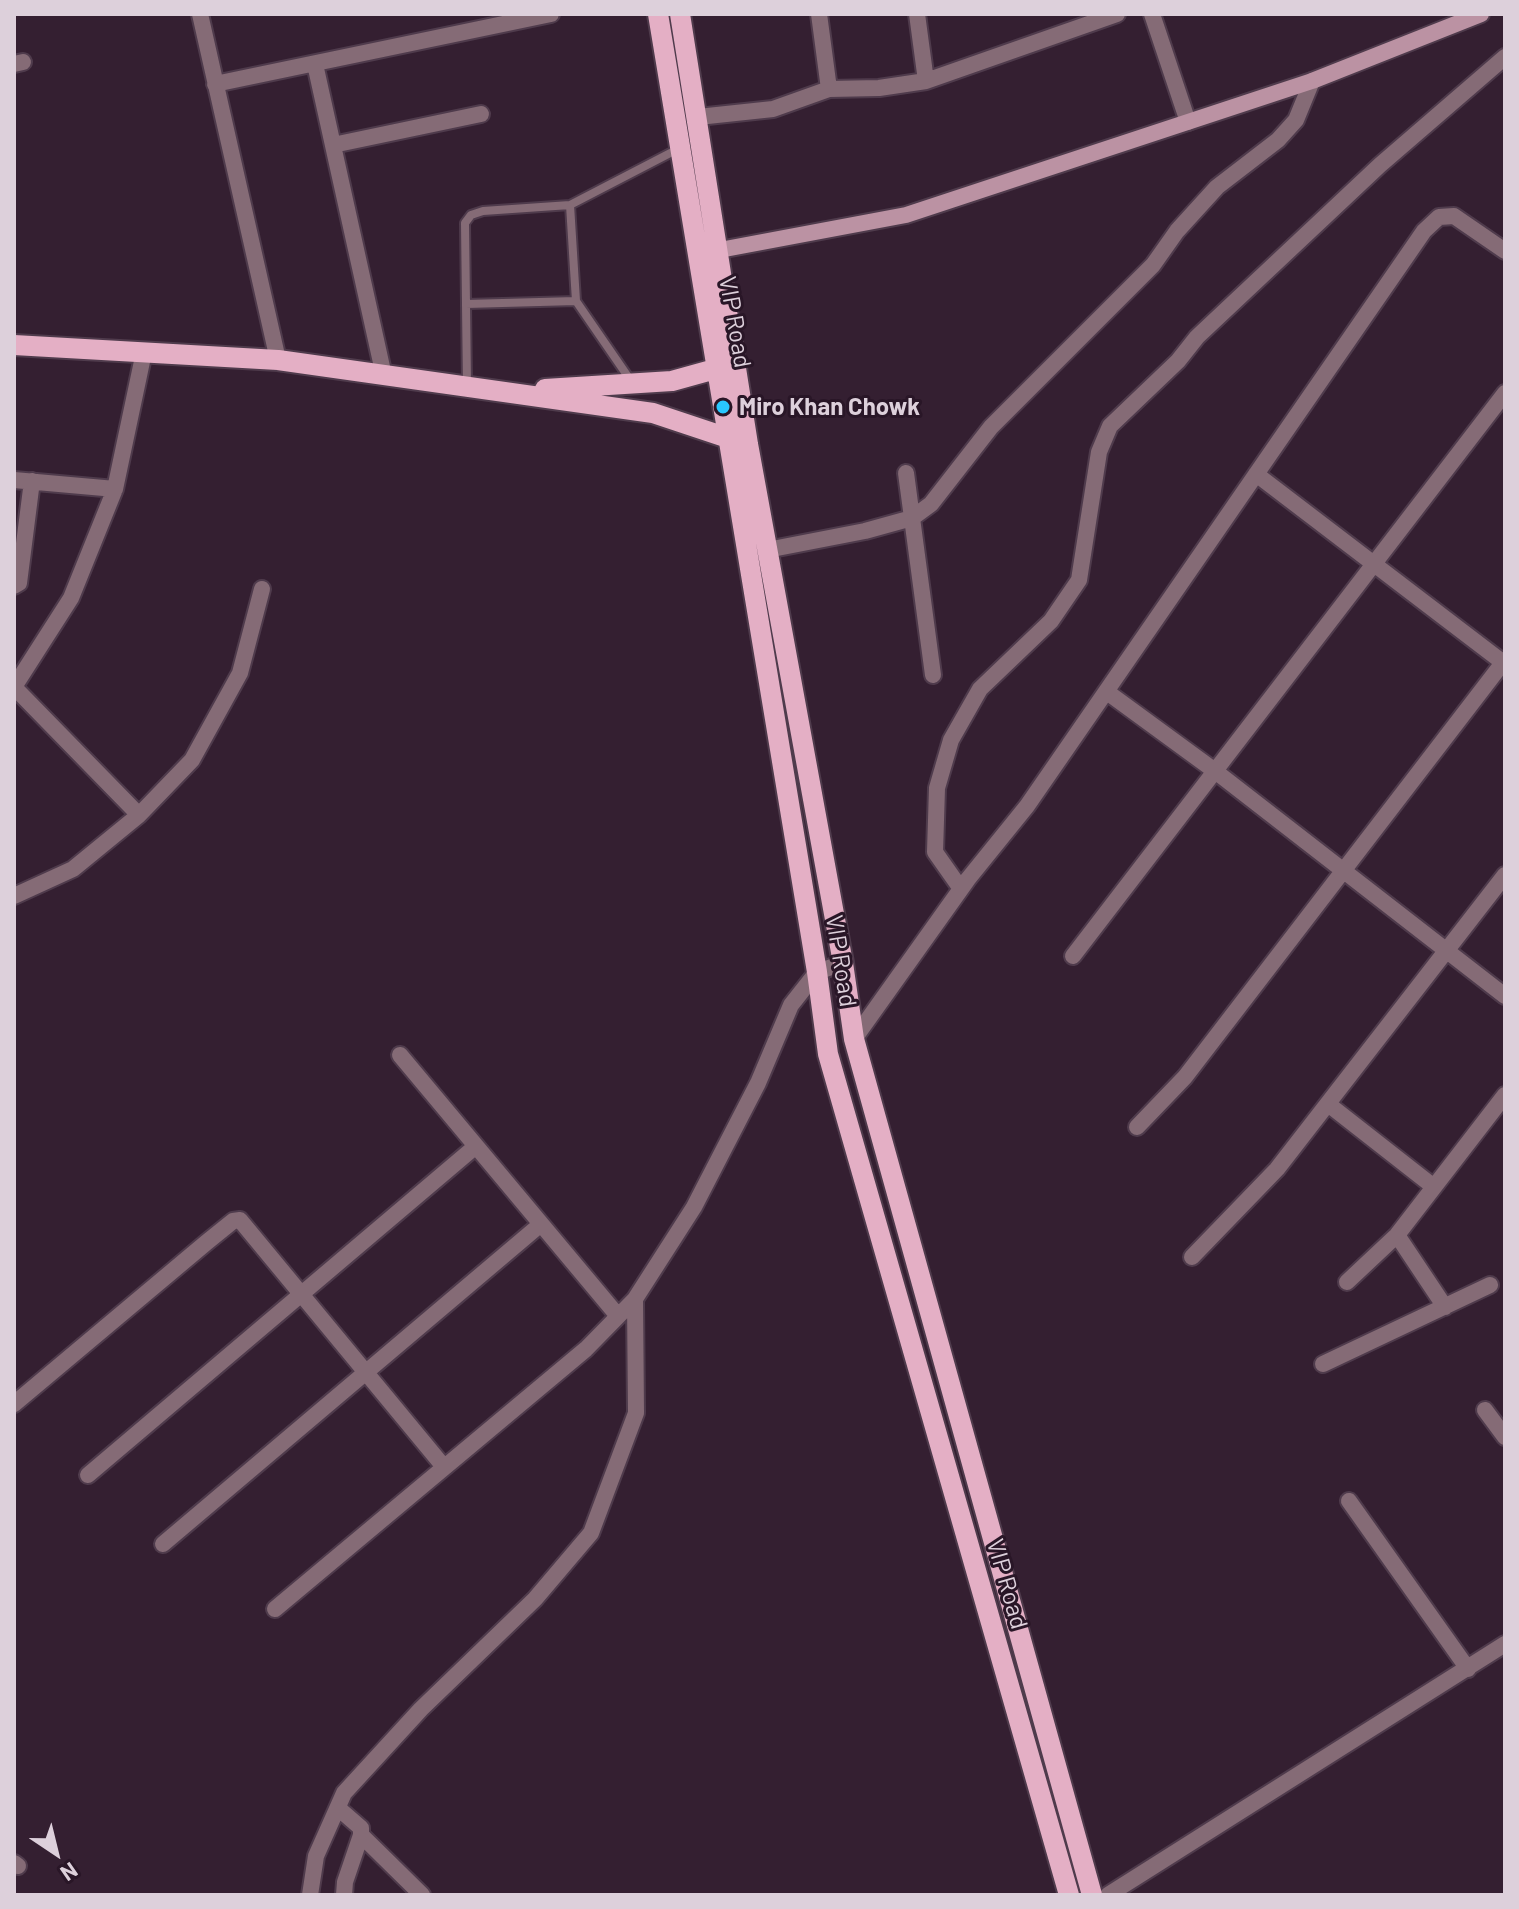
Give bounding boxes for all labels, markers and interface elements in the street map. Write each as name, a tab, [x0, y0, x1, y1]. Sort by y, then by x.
street label: VIP Road	[713, 274, 757, 370]
place label: Miro Khan Chowk	[739, 393, 920, 421]
marker: Miro Khan Chowk	[714, 398, 732, 416]
street label: VIP Road	[820, 913, 862, 1009]
street label: VIP Road	[980, 1536, 1034, 1632]
north arrow	[16, 1813, 96, 1893]
text: N	[56, 1858, 83, 1888]

